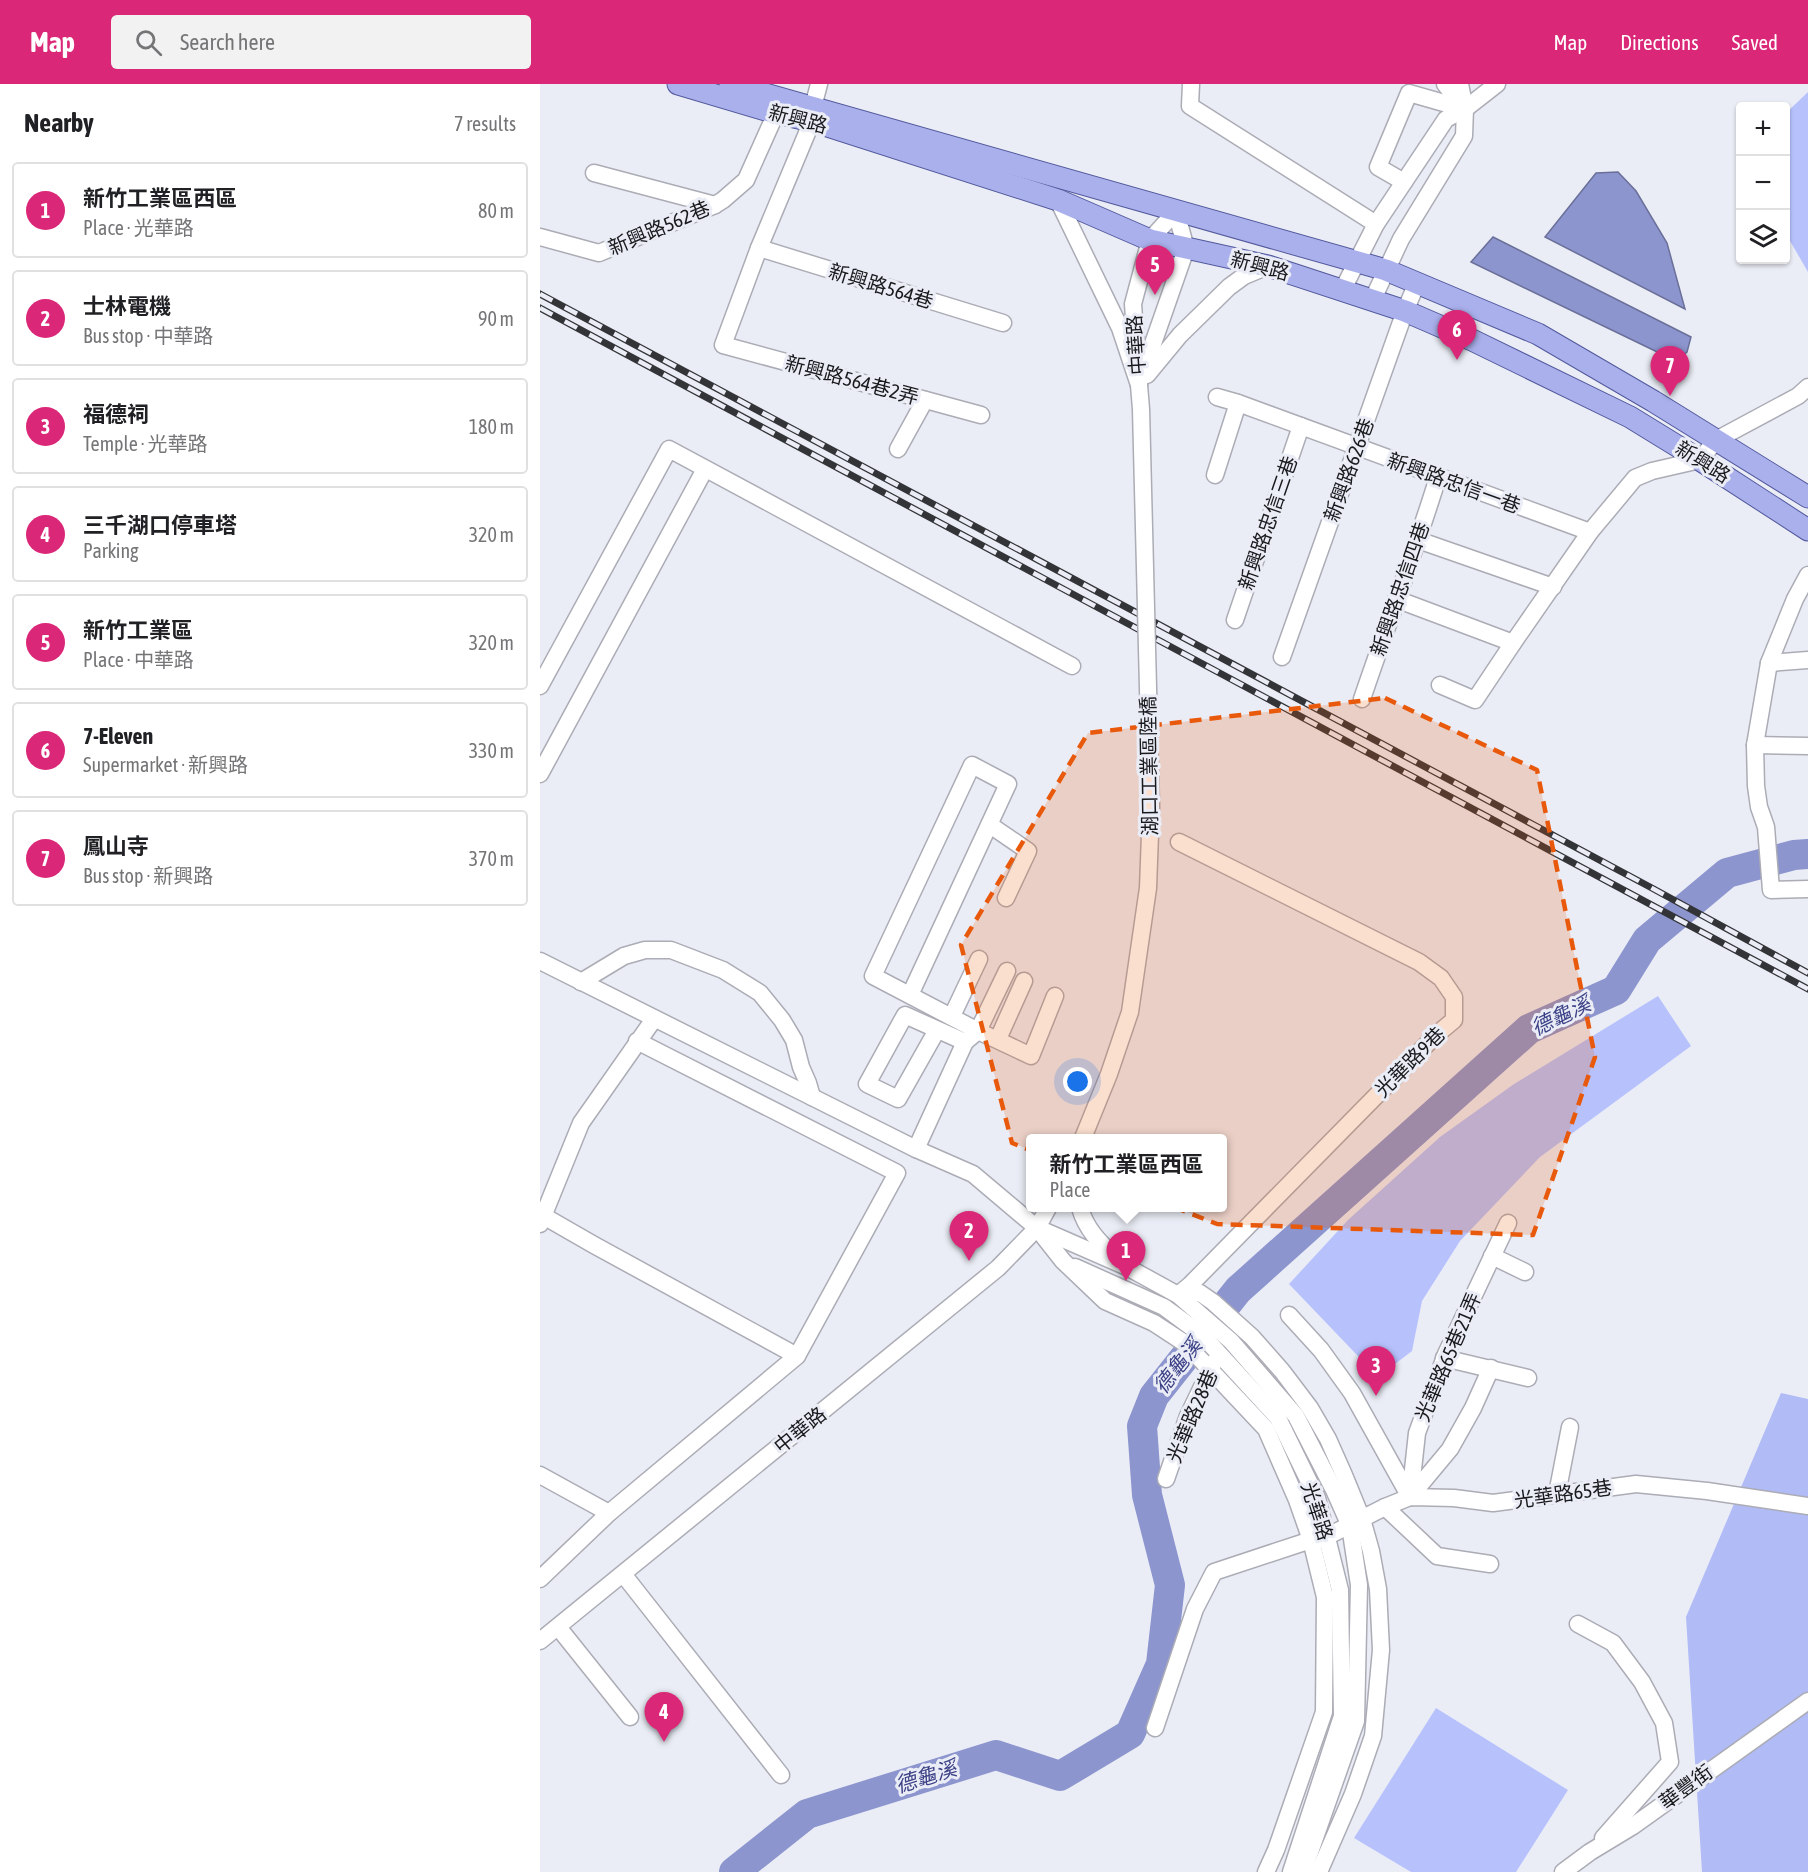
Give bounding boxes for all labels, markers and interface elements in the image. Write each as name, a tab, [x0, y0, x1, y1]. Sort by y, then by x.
search box	[111, 15, 531, 69]
text: Map	[30, 26, 75, 58]
icon: search	[132, 26, 165, 59]
text: Search here	[180, 29, 275, 55]
text: Map	[1553, 30, 1587, 54]
text: Directions	[1620, 30, 1699, 54]
text: Saved	[1732, 30, 1778, 54]
street label: 新興路	[766, 100, 830, 137]
map controls	[1736, 102, 1790, 264]
button: +	[1736, 102, 1790, 156]
text: Nearby	[24, 108, 94, 138]
text: 7 results	[454, 112, 516, 135]
button: −	[1736, 156, 1790, 210]
text: 新竹工業區西區	[83, 185, 237, 211]
street label: 新興路562巷	[605, 196, 713, 259]
text: 1	[41, 199, 50, 222]
text: 80 m	[478, 199, 514, 222]
button: layers	[1736, 210, 1790, 264]
text: Place · 光華路	[83, 216, 194, 239]
pin: 5	[1136, 246, 1174, 295]
street label: 新興路	[1228, 247, 1292, 284]
street label: 新興路564巷	[826, 259, 936, 312]
text: 士林電機	[83, 293, 171, 319]
text: 2	[41, 307, 50, 330]
text: 90 m	[478, 307, 514, 330]
pin: 6	[1438, 310, 1476, 360]
street label: 中華路	[1122, 314, 1149, 376]
text: Bus stop · 中華路	[83, 324, 213, 347]
pin: 7	[1650, 346, 1690, 396]
street label: 新興路564巷2弄	[783, 351, 922, 408]
text: 福德祠	[83, 401, 149, 427]
text: 3	[41, 415, 50, 438]
text: 180 m	[469, 415, 514, 438]
street label: 新興路626巷	[1319, 415, 1378, 525]
text: Temple · 光華路	[83, 432, 207, 455]
street label: 新興路	[1672, 436, 1735, 487]
street label: 新興路忠信一巷	[1384, 448, 1524, 517]
street label: 新興路忠信三巷	[1234, 453, 1301, 593]
text: 三千湖口停車塔	[83, 512, 237, 538]
street label: 新興路忠信四巷	[1366, 519, 1433, 659]
text: 4	[41, 523, 50, 546]
text: 320 m	[469, 523, 514, 546]
text: Parking	[83, 539, 139, 562]
text: 新竹工業區	[83, 617, 193, 643]
text: 5	[41, 631, 50, 654]
text: 320 m	[469, 631, 514, 654]
text: Place · 中華路	[83, 648, 194, 671]
street label: 湖口工業區陸橋	[1136, 696, 1161, 836]
text: 7-Eleven	[83, 723, 153, 749]
text: 6	[41, 739, 50, 762]
text: 330 m	[469, 739, 514, 762]
text: Supermarket · 新興路	[83, 753, 248, 776]
text: 鳳山寺	[83, 833, 149, 859]
text: 7	[41, 847, 50, 870]
text: 370 m	[469, 847, 514, 870]
text: Bus stop · 新興路	[83, 864, 213, 887]
water label: 德龜溪	[1527, 989, 1597, 1040]
street label: 光華路9巷	[1370, 1022, 1449, 1101]
your location	[1063, 1067, 1092, 1096]
popup	[1026, 1134, 1227, 1212]
text: 新竹工業區西區	[1049, 1151, 1204, 1177]
text: Place	[1049, 1178, 1090, 1201]
pin: 2	[950, 1212, 988, 1261]
pin: 1	[1106, 1232, 1146, 1281]
street label: 光華路65巷21弄	[1410, 1289, 1485, 1425]
water label: 德龜溪	[1148, 1331, 1208, 1398]
pin: 3	[1356, 1346, 1396, 1396]
street label: 光華路28巷	[1162, 1366, 1221, 1466]
street label: 中華路	[769, 1402, 830, 1457]
street label: 光華路65巷	[1512, 1475, 1613, 1512]
street label: 光華路	[1297, 1479, 1338, 1543]
pin: 4	[644, 1692, 684, 1742]
water label: 德龜溪	[892, 1754, 962, 1797]
street label: 華豐街	[1655, 1760, 1717, 1814]

